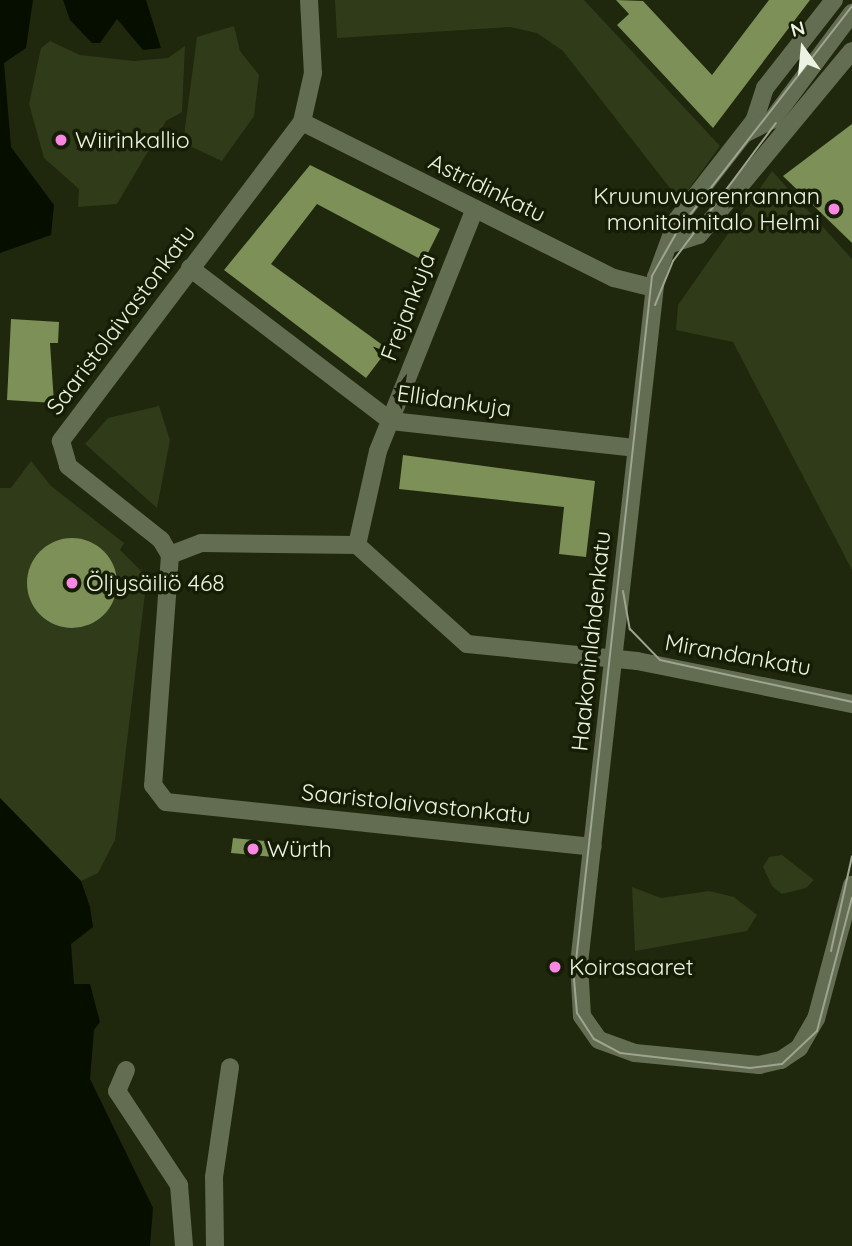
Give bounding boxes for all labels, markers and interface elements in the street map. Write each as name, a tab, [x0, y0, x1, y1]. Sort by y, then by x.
north arrow	[768, 14, 838, 84]
text: N	[788, 15, 807, 42]
place label: Wiirinkallio	[75, 126, 190, 154]
marker: Wiirinkallio	[53, 132, 69, 148]
street label: Astridinkatu	[424, 148, 550, 228]
place label: Kruunuvuorenrannan monitoimitalo Helmi	[593, 182, 820, 236]
marker: Kruunuvuorenrannan monitoimitalo Helmi	[826, 201, 842, 217]
street label: Saaristolaivastonkatu	[41, 220, 201, 420]
street label: Frejankuja	[375, 249, 441, 365]
street label: Ellidankuja	[395, 379, 513, 423]
street label: Haakoninlahdenkatu	[566, 529, 616, 753]
place label: Öljysäiliö 468	[86, 569, 225, 597]
marker: Öljysäiliö 468	[64, 575, 80, 591]
street label: Mirandankatu	[663, 629, 813, 681]
street label: Saaristolaivastonkatu	[300, 778, 532, 830]
place label: Würth	[267, 835, 332, 863]
marker: Würth	[245, 841, 261, 857]
place label: Koirasaaret	[569, 953, 694, 981]
marker: Koirasaaret	[547, 959, 563, 975]

